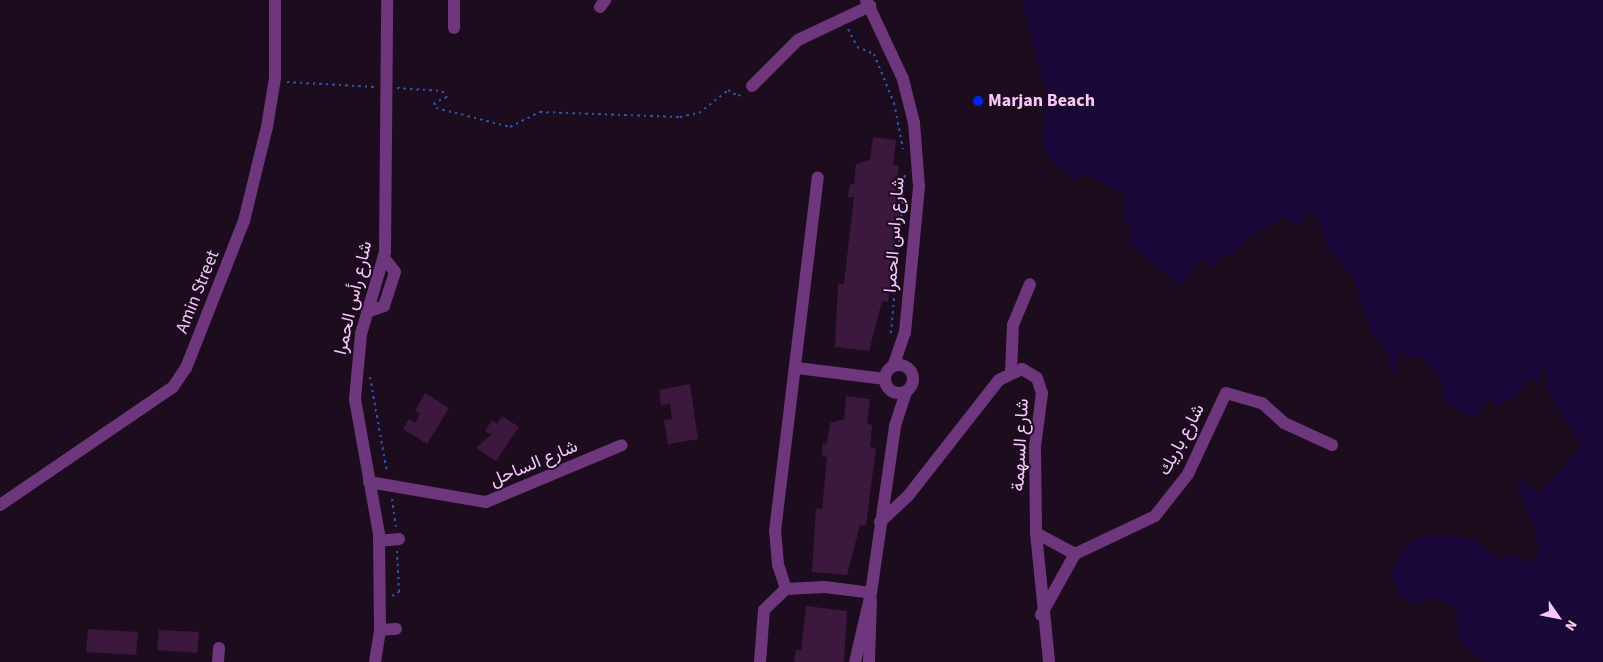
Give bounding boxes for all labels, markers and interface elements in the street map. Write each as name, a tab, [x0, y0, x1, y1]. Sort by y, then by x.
place label: Marjan Beach	[988, 90, 1095, 112]
marker: Marjan Beach	[972, 95, 984, 107]
street label: شارع راس الحمرا	[880, 177, 910, 293]
street label: شارع رأس الحمرا	[330, 239, 378, 357]
street label: Amin Street	[172, 247, 224, 337]
street label: شارع السهمة	[1008, 398, 1034, 492]
street label: شارع باريك	[1154, 401, 1210, 479]
street label: شارع الساحل	[487, 436, 581, 492]
north arrow	[1533, 592, 1583, 642]
text: N	[1560, 616, 1582, 635]

